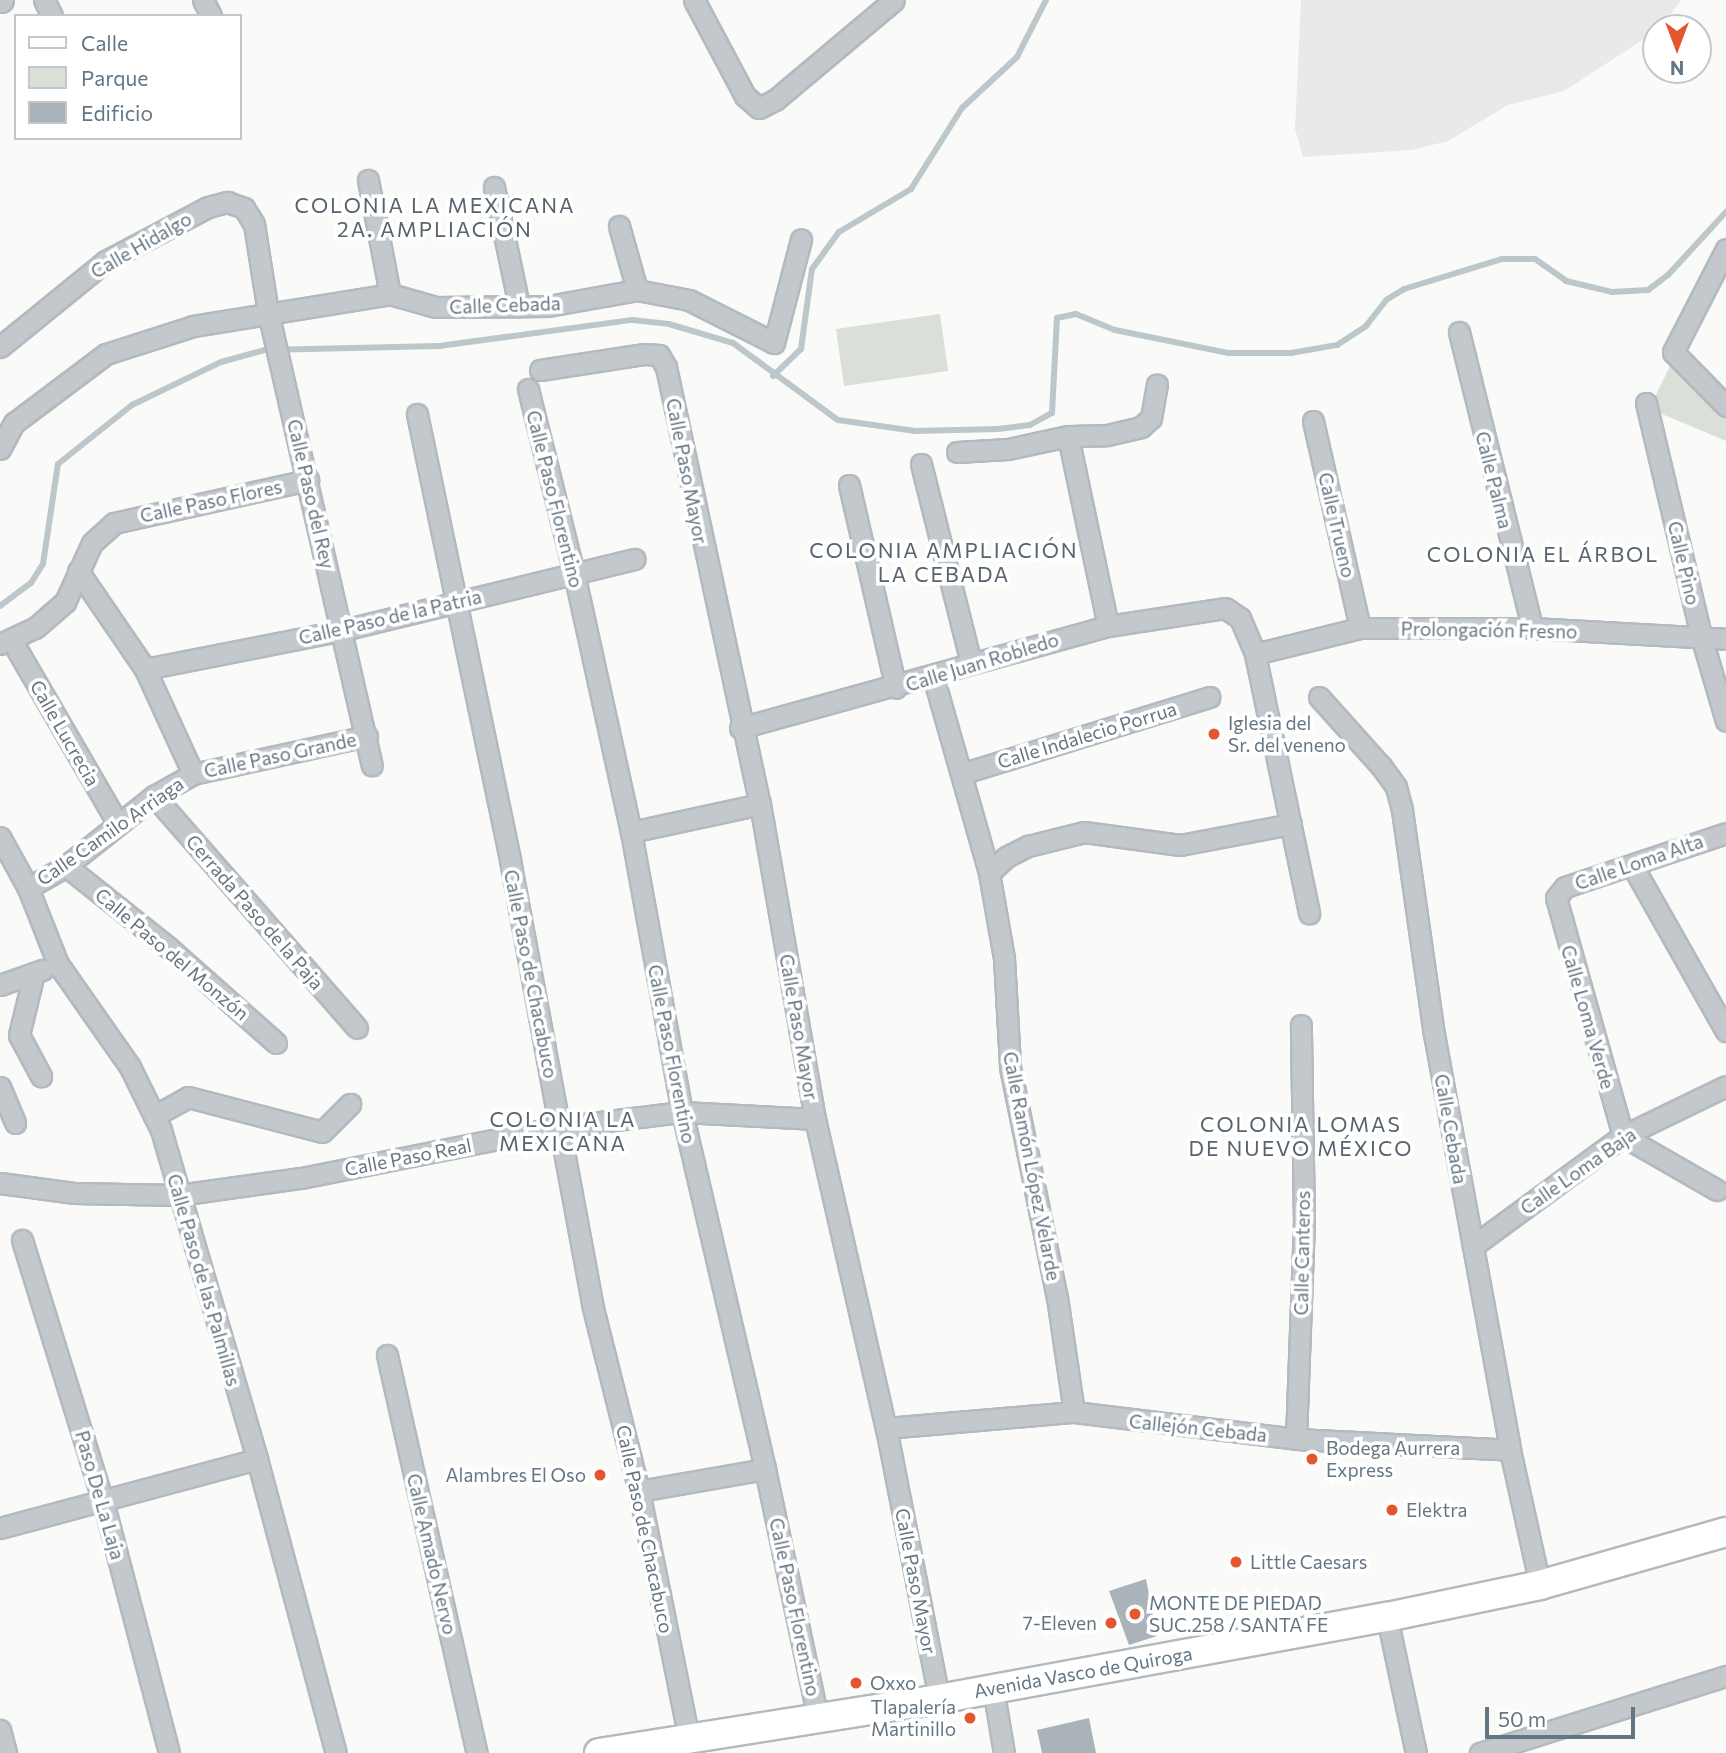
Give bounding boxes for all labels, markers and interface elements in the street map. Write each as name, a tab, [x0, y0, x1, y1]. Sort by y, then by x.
legend	[14, 14, 242, 140]
north arrow	[1642, 14, 1712, 84]
text: Calle	[81, 30, 128, 55]
text: N	[1670, 57, 1684, 80]
text: Parque	[81, 65, 148, 90]
text: Edificio	[81, 100, 153, 125]
district label: COLONIA LA MEXICANA 2A. AMPLIACIÓN	[297, 192, 573, 242]
street label: Calle Hidalgo	[87, 207, 195, 283]
street label: Calle Cebada	[449, 292, 561, 318]
street label: Calle Paso Mayor	[662, 396, 712, 546]
street label: Calle Paso Florentino	[522, 408, 588, 590]
street label: Calle Paso del Rey	[283, 417, 339, 571]
street label: Calle Palma	[1471, 429, 1517, 531]
street label: Calle Trueno	[1314, 470, 1360, 580]
street label: Calle Paso Flores	[138, 475, 284, 527]
street label: Calle Pino	[1663, 519, 1705, 607]
district label: COLONIA AMPLIACIÓN LA CEBADA	[812, 537, 1076, 587]
district label: COLONIA EL ÁRBOL	[1429, 541, 1657, 567]
street label: Calle Paso de la Patria	[296, 585, 484, 649]
street label: Prolongación Fresno	[1400, 617, 1578, 643]
street label: Calle Juan Robledo	[903, 628, 1061, 696]
street label: Calle Lucrecia	[25, 676, 105, 790]
street label: Calle Indalecio Porrua	[995, 697, 1179, 773]
place label: Iglesia del Sr. del veneno	[1228, 712, 1346, 756]
marker: Iglesia del Sr. del veneno	[1206, 726, 1222, 742]
street label: Calle Paso Grande	[202, 728, 358, 782]
street label: Calle Camilo Arriaga	[32, 772, 188, 890]
street label: Calle Loma Alta	[1572, 829, 1706, 895]
street label: Cerrada Paso de la Paja	[182, 830, 328, 994]
street label: Calle Paso de Chacabuco	[500, 868, 562, 1080]
street label: Calle Paso del Monzón	[91, 883, 253, 1025]
street label: Calle Loma Verde	[1557, 942, 1619, 1092]
street label: Calle Paso Mayor	[775, 952, 823, 1102]
street label: Calle Paso Florentino	[643, 963, 701, 1145]
street label: Calle Ramón López Velarde	[999, 1050, 1065, 1282]
street label: Calle Cebada	[1430, 1072, 1472, 1186]
district label: COLONIA LA MEXICANA	[491, 1106, 635, 1156]
district label: COLONIA LOMAS DE NUEVO MÉXICO	[1190, 1111, 1412, 1161]
street label: Calle Loma Baja	[1516, 1123, 1640, 1219]
street label: Calle Paso Real	[343, 1134, 473, 1180]
street label: Calle Paso de las Palmillas	[163, 1171, 245, 1389]
street label: Calle Canteros	[1290, 1190, 1314, 1316]
street label: Callejón Cebada	[1128, 1409, 1268, 1447]
street label: Calle Paso de Chacabuco	[612, 1423, 678, 1635]
street label: Paso De La Laja	[71, 1428, 129, 1562]
place label: Bodega Aurrera Express	[1326, 1437, 1460, 1481]
marker: Bodega Aurrera Express	[1304, 1451, 1320, 1467]
place label: Alambres El Oso	[445, 1464, 586, 1486]
marker: Alambres El Oso	[592, 1467, 608, 1483]
street label: Calle Amado Nervo	[402, 1471, 462, 1637]
place label: Elektra	[1406, 1499, 1468, 1521]
marker: Elektra	[1384, 1502, 1400, 1518]
street label: Calle Paso Mayor	[891, 1506, 941, 1656]
street label: Calle Paso Florentino	[765, 1516, 825, 1698]
place label: Little Caesars	[1250, 1551, 1367, 1573]
marker: Little Caesars	[1228, 1554, 1244, 1570]
place label: MONTE DE PIEDAD SUC.258 / SANTA FE	[1149, 1592, 1328, 1636]
marker: MONTE DE PIEDAD SUC.258 / SANTA FE	[1127, 1606, 1143, 1622]
place label: 7-Eleven	[1023, 1612, 1097, 1634]
marker: 7-Eleven	[1103, 1615, 1119, 1631]
street label: Avenida Vasco de Quiroga	[972, 1642, 1194, 1702]
place label: Oxxo	[870, 1672, 916, 1694]
marker: Oxxo	[848, 1675, 864, 1691]
scale bar	[1488, 1694, 1638, 1738]
place label: Tlapalería Martinillo	[871, 1696, 956, 1740]
text: 50 m	[1498, 1706, 1546, 1731]
marker: Tlapalería Martinillo	[962, 1710, 978, 1726]

